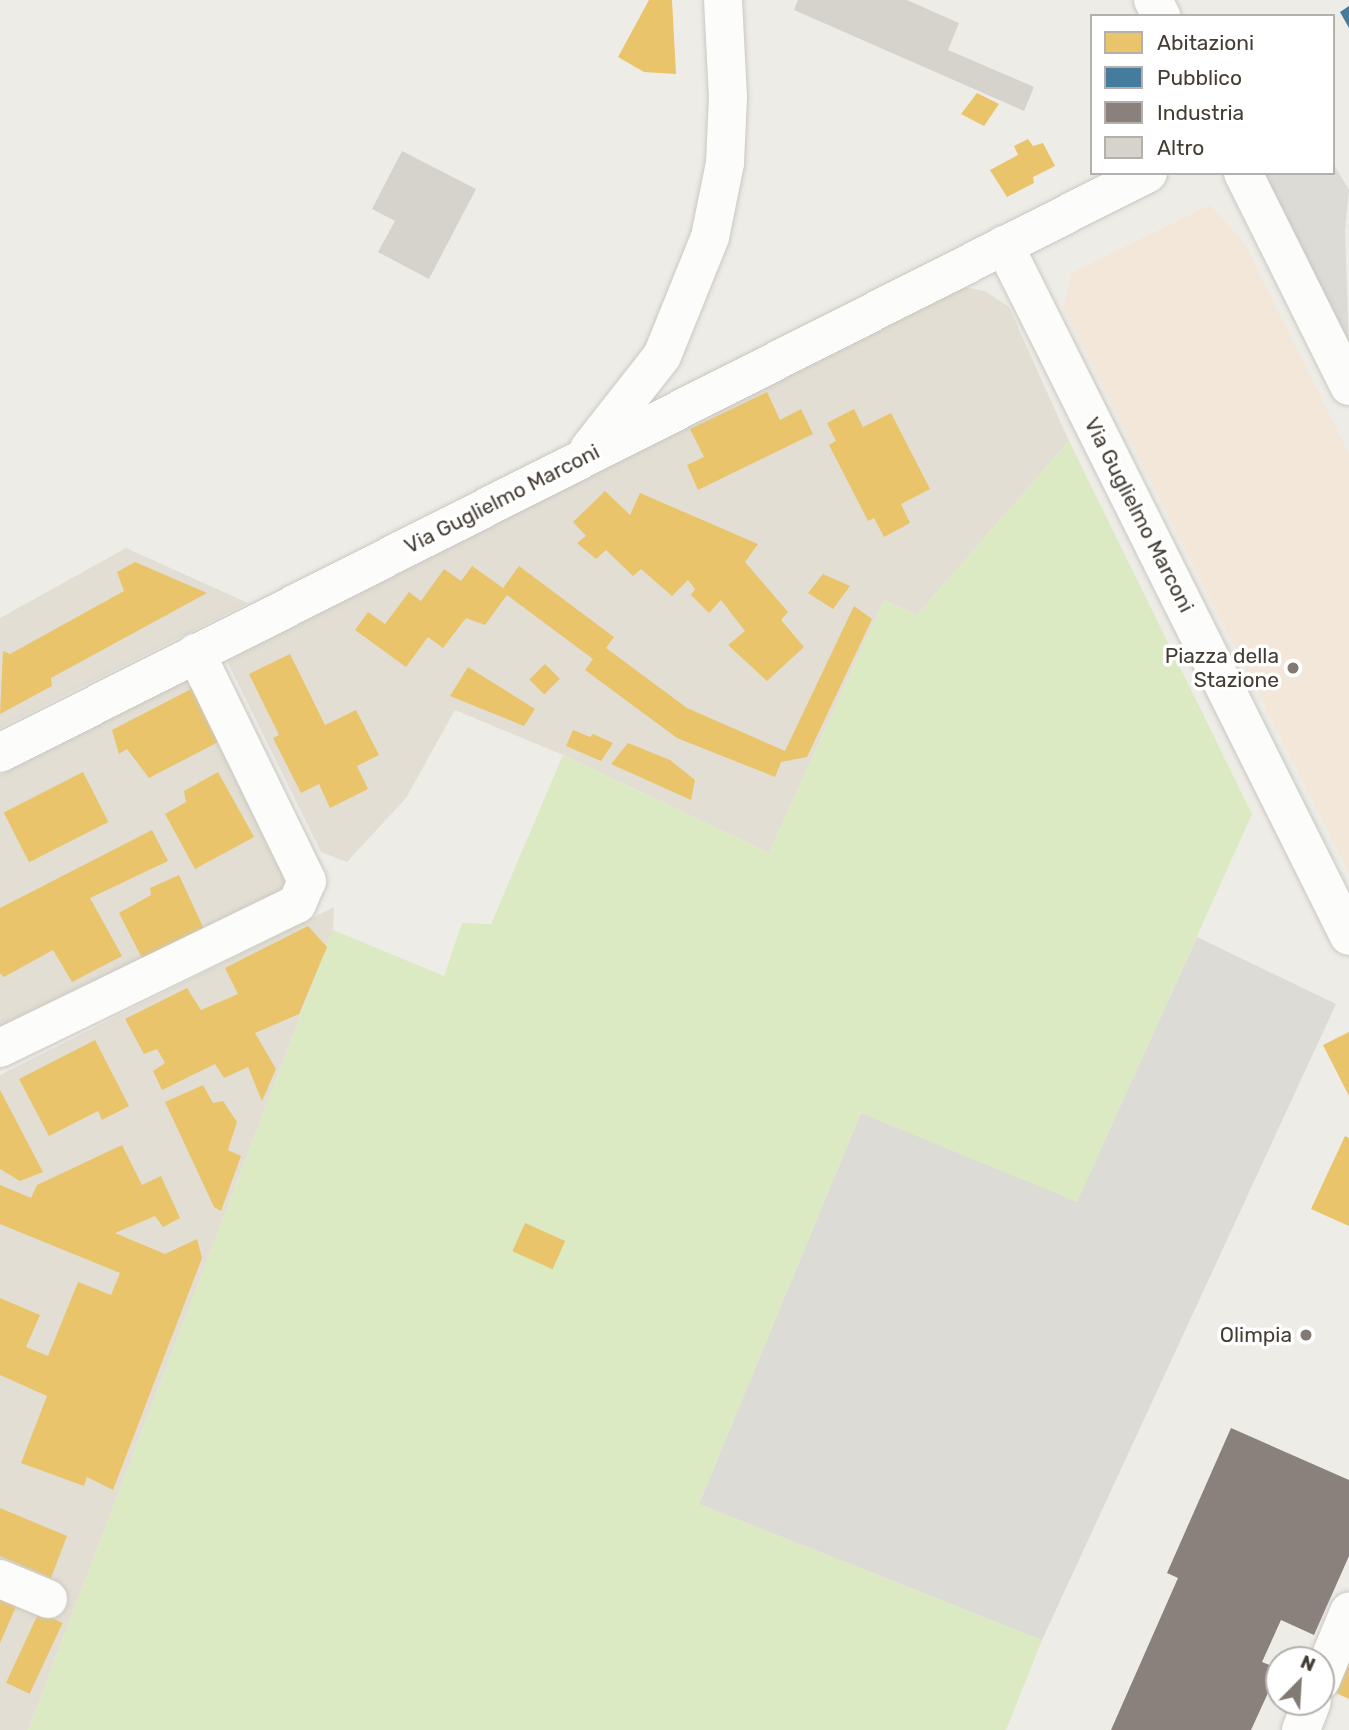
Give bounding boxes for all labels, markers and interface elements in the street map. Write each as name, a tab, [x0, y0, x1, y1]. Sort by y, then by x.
legend	[1090, 14, 1335, 175]
text: Abitazioni	[1157, 30, 1254, 55]
text: Pubblico	[1157, 65, 1242, 90]
text: Industria	[1157, 100, 1244, 125]
text: Altro	[1157, 135, 1204, 160]
street label: Via Guglielmo Marconi	[1079, 413, 1199, 617]
street label: Via Guglielmo Marconi	[400, 439, 604, 559]
place label: Piazza della Stazione	[1165, 643, 1279, 693]
marker: Piazza della Stazione	[1285, 660, 1301, 676]
place label: Olimpia	[1220, 1322, 1292, 1348]
marker: Olimpia	[1298, 1327, 1314, 1343]
north arrow	[1265, 1646, 1335, 1716]
text: N	[1297, 1650, 1319, 1676]

